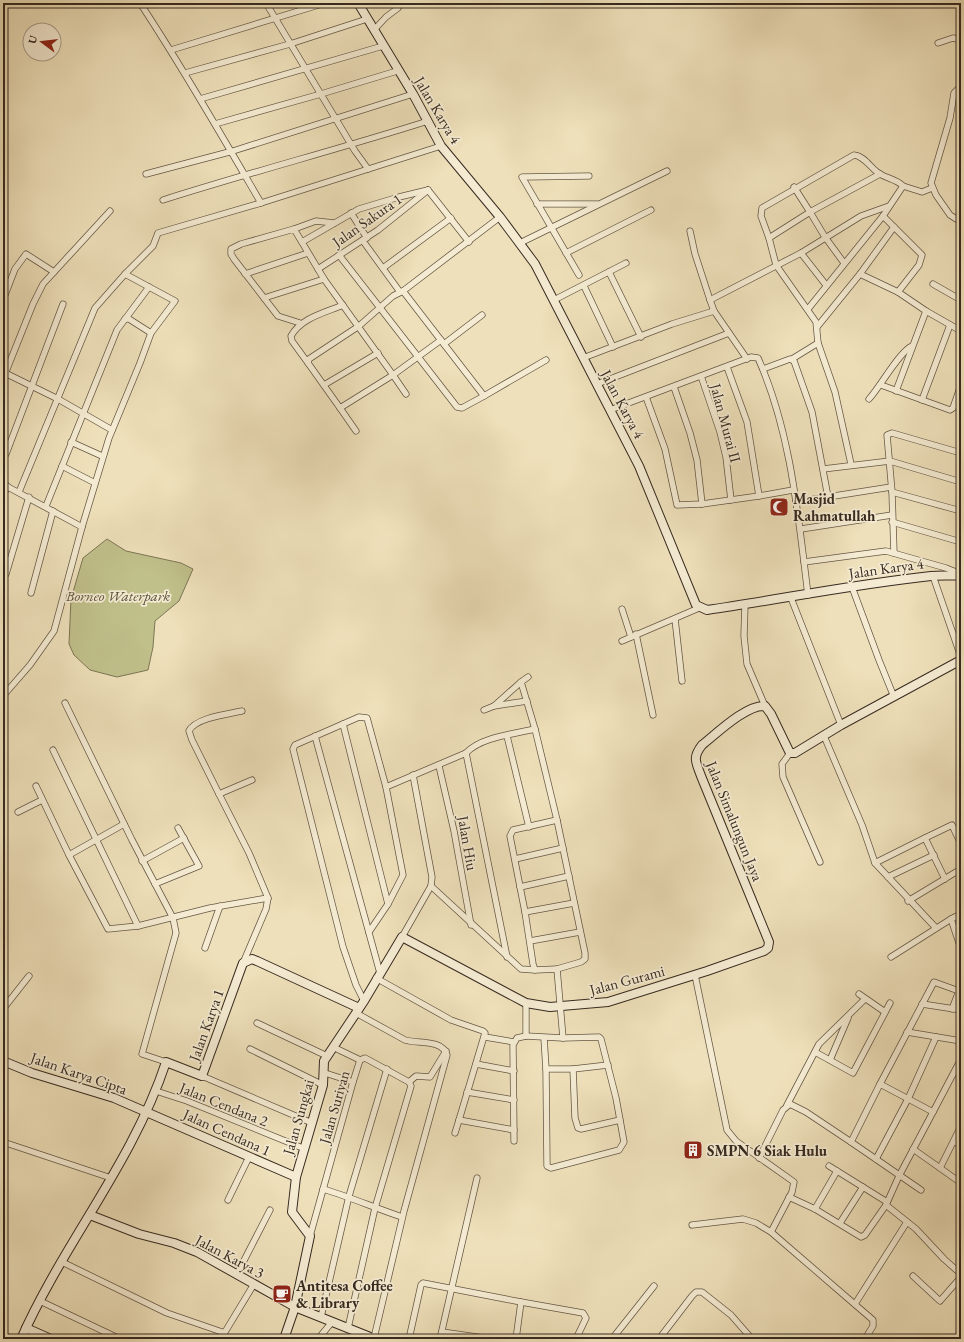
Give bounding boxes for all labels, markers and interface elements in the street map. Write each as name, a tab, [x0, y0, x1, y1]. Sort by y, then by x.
north arrow	[22, 22, 62, 62]
text: U	[25, 33, 40, 45]
street label: Jalan Karya 4	[409, 71, 466, 148]
street label: Jalan Sakura 1	[327, 189, 405, 252]
street label: Jalan Karya 4	[596, 365, 649, 442]
street label: Jalan Murai II	[706, 380, 746, 465]
place label: Masjid Rahmatullah	[793, 489, 876, 525]
mosque icon: Masjid Rahmatullah	[768, 496, 790, 518]
street label: Jalan Karya 4	[845, 553, 925, 583]
park label: Borneo Waterpark	[65, 586, 170, 605]
street label: Jalan Simalungun Jaya	[701, 756, 768, 884]
street label: Jalan Hiu	[453, 812, 482, 872]
street label: Jalan Gurami	[586, 961, 667, 1000]
street label: Jalan Karya 1	[184, 986, 228, 1066]
street label: Jalan Karya Cipta	[26, 1047, 130, 1098]
street label: Jalan Suriyan	[314, 1068, 354, 1148]
street label: Jalan Cendana 2	[175, 1077, 272, 1131]
street label: Jalan Sungkai	[278, 1077, 318, 1159]
street label: Jalan Cendana 1	[179, 1103, 274, 1160]
building icon: SMPN 6 Siak Hulu	[682, 1139, 704, 1161]
place label: SMPN 6 Siak Hulu	[707, 1141, 828, 1160]
street label: Jalan Karya 3	[191, 1229, 268, 1282]
place label: Antitesa Coffee & Library	[295, 1276, 393, 1312]
cafe icon: Antitesa Coffee & Library	[271, 1283, 293, 1305]

